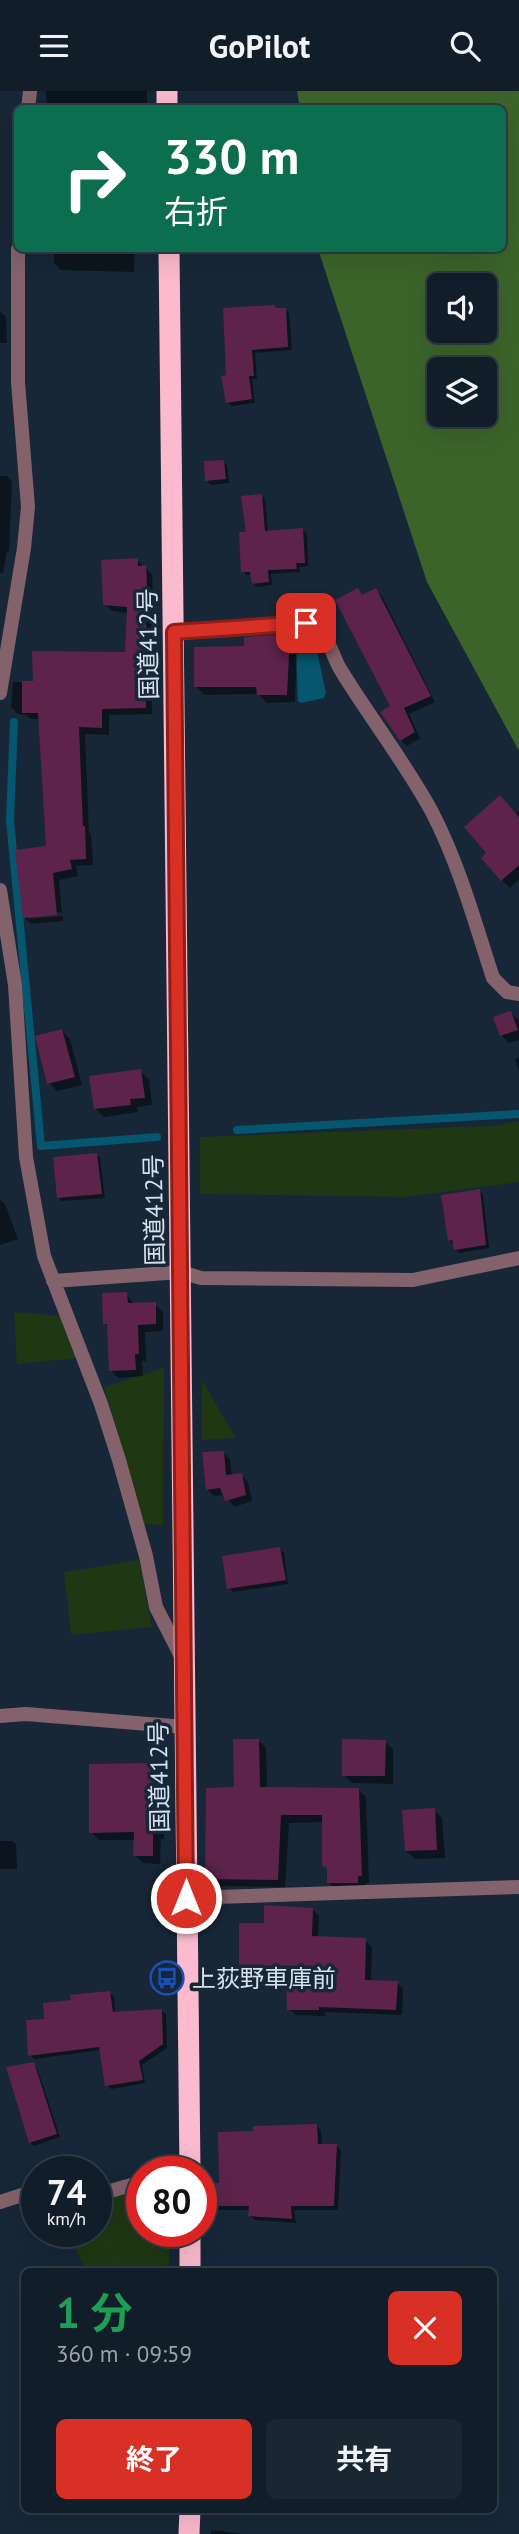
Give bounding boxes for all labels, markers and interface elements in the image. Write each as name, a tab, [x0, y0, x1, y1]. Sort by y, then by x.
text: GoPilot	[209, 25, 310, 67]
icon: menu	[35, 27, 73, 65]
icon: search	[446, 27, 484, 65]
text: 330 m	[164, 124, 299, 188]
icon: right	[49, 133, 140, 224]
text: 右折	[164, 190, 228, 232]
map controls	[427, 273, 497, 427]
button: sound	[427, 273, 497, 343]
button: layers	[427, 357, 497, 427]
street label: 国道412号	[132, 588, 164, 700]
pin	[276, 593, 336, 653]
icon: arrive	[287, 604, 325, 642]
street label: 国道412号	[138, 1154, 170, 1266]
street label: 国道412号	[143, 1721, 175, 1833]
position arrow	[149, 1861, 223, 1935]
bus stop icon: 上荻野車庫前	[148, 1959, 186, 1997]
place label: 上荻野車庫前	[192, 1963, 336, 1994]
speed limit sign: 80	[126, 2156, 217, 2247]
text: 74	[47, 2169, 86, 2215]
text: km/h	[47, 2207, 86, 2230]
text: 1 分	[56, 2285, 132, 2340]
button: close	[388, 2291, 462, 2365]
text: 360 m · 09:59	[56, 2339, 192, 2368]
button: 終了	[56, 2419, 252, 2499]
button: 共有	[266, 2419, 462, 2499]

